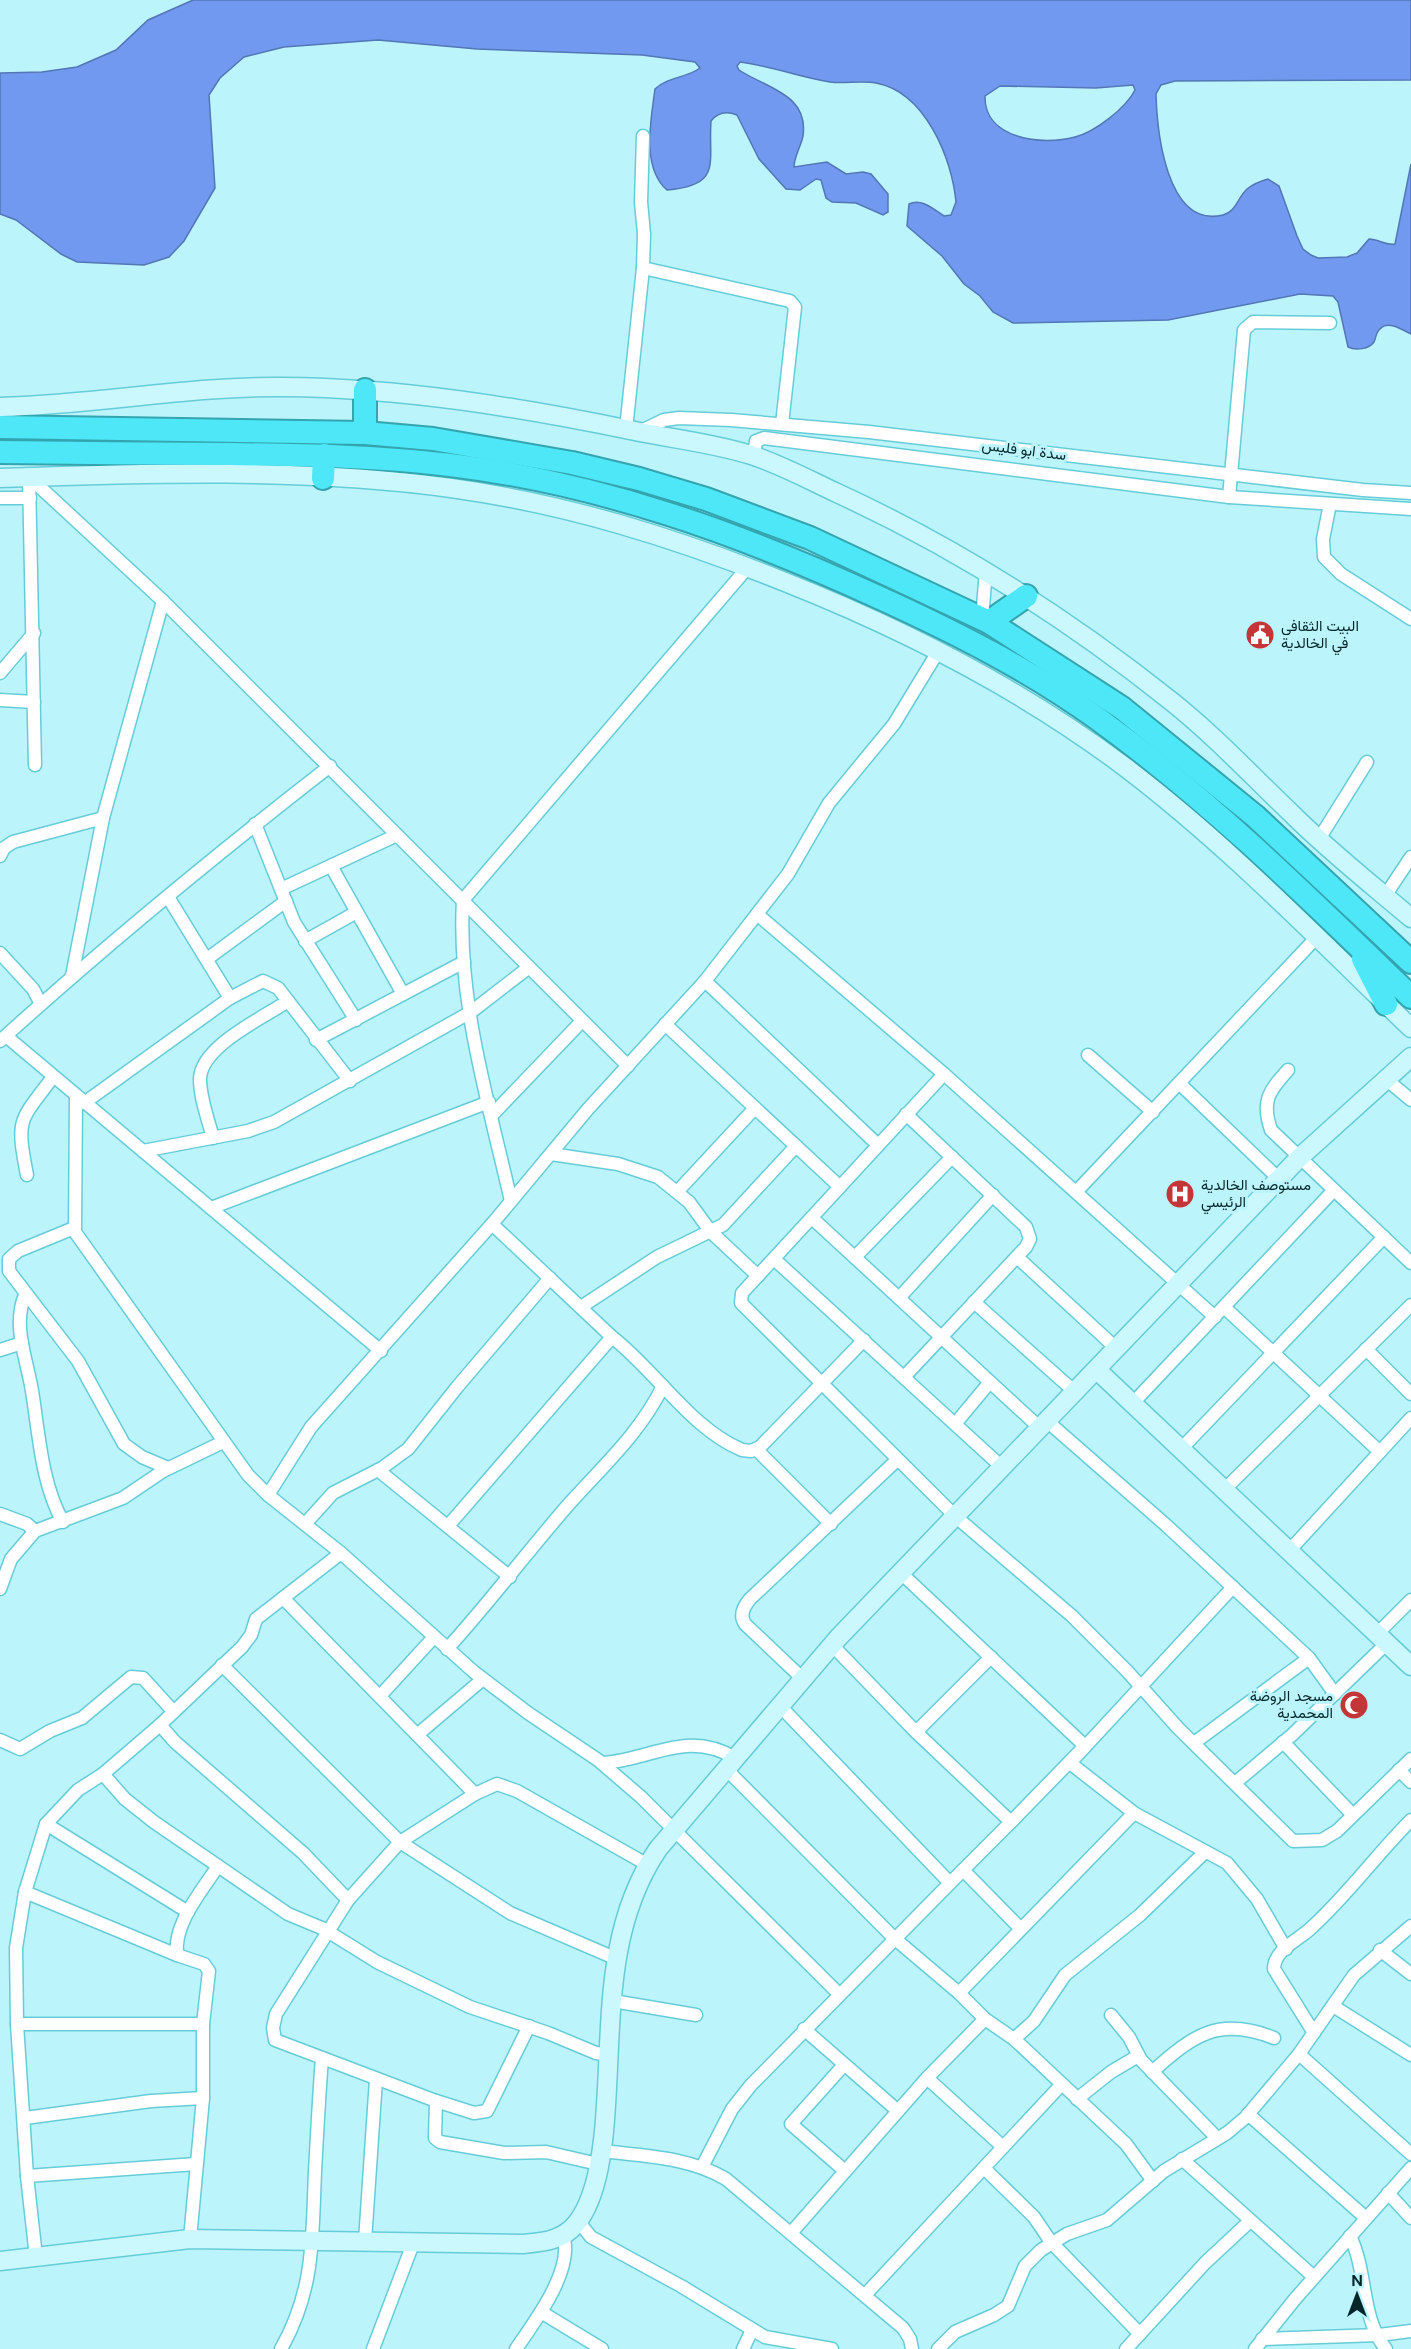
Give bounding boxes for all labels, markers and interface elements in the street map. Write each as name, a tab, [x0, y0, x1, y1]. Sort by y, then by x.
street label: سدة ابو فليس	[981, 435, 1068, 465]
place label: البيت الثقافي في الخالدية	[1281, 616, 1359, 656]
public building icon: البيت الثقافي في الخالدية	[1244, 619, 1276, 651]
place label: مستوصف الخالدية الرئيسي	[1201, 1175, 1311, 1215]
hospital icon: مستوصف الخالدية الرئيسي	[1164, 1178, 1196, 1210]
place label: مسجد الروضة المحمدية	[1250, 1686, 1333, 1723]
mosque icon: مسجد الروضة المحمدية	[1338, 1689, 1370, 1721]
north arrow	[1327, 2265, 1387, 2325]
text: N	[1351, 2270, 1363, 2291]

